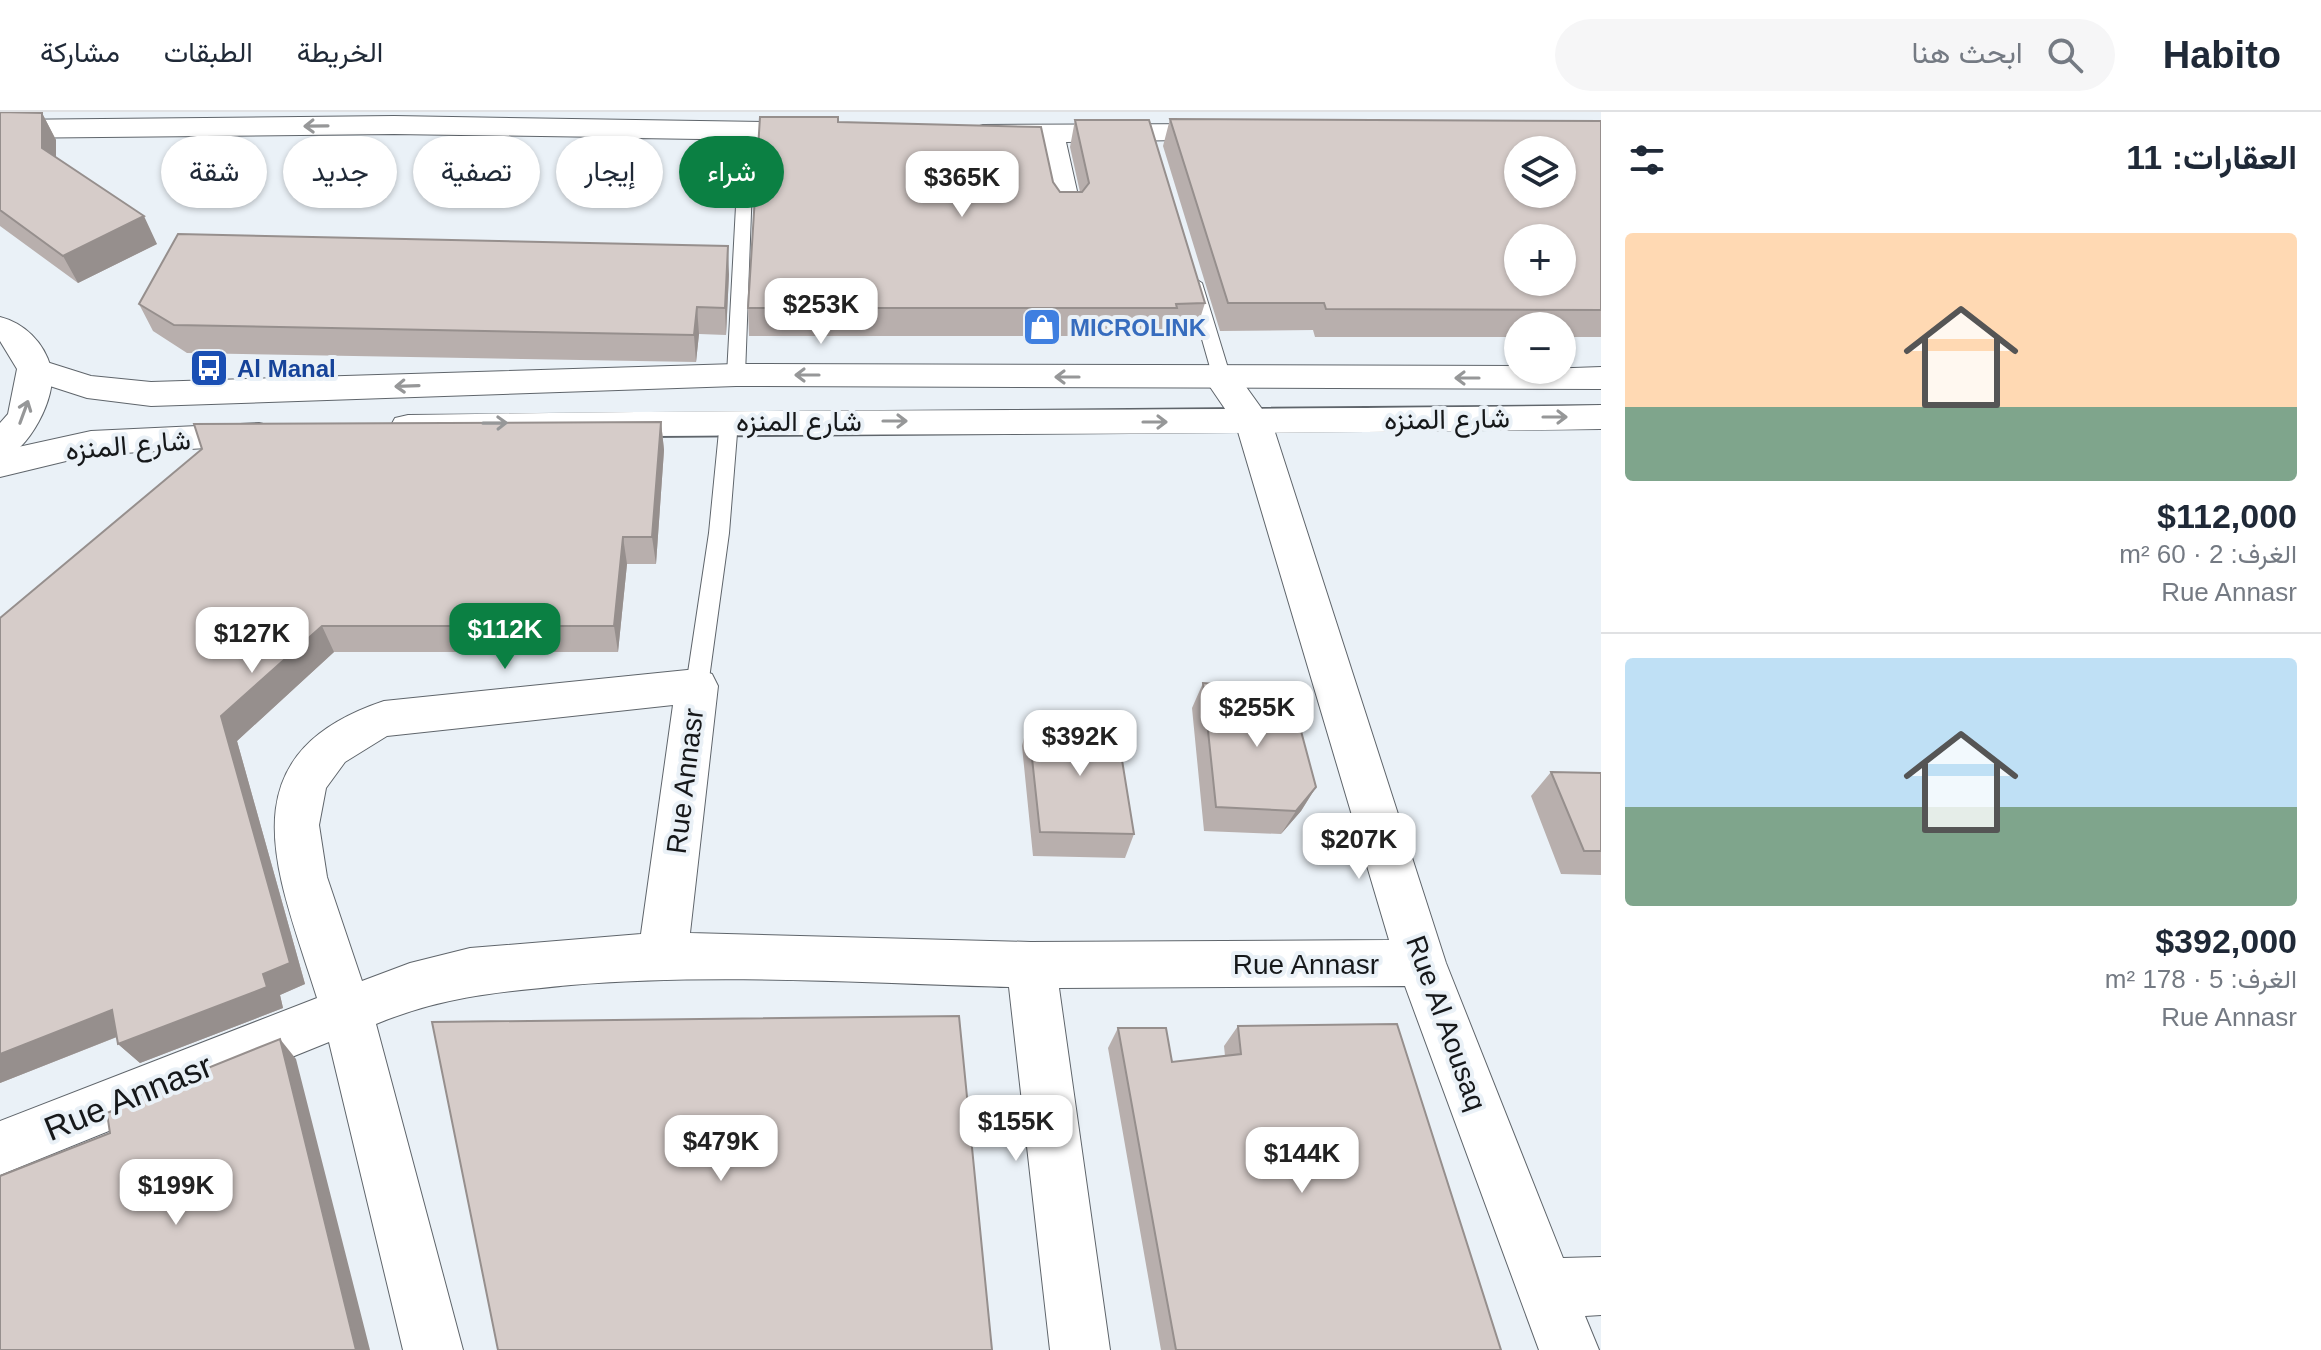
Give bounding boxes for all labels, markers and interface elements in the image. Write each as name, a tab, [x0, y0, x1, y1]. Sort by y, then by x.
search box	[1555, 19, 2115, 91]
icon: search	[2043, 33, 2087, 77]
text: Habito	[2163, 34, 2281, 76]
text: ابحث هنا	[1912, 36, 2023, 69]
text: مشاركة	[40, 37, 120, 68]
text: الطبقات	[164, 37, 253, 68]
text: الخريطة	[297, 37, 383, 68]
one-way arrow	[303, 118, 330, 134]
chip: شقة	[161, 136, 267, 208]
chip: جديد	[283, 136, 397, 208]
chip: تصفية	[413, 136, 540, 208]
chip: إيجار	[556, 136, 663, 208]
chip: شراء	[679, 136, 784, 208]
map controls	[1504, 136, 1576, 384]
button: layers	[1504, 136, 1576, 208]
icon: filters	[1625, 138, 1669, 182]
text: العقارات: 11	[2126, 138, 2297, 176]
pin: $365K	[906, 151, 1018, 219]
text: $365K	[924, 162, 1000, 192]
button: +	[1504, 224, 1576, 296]
pin: $253K	[765, 278, 877, 346]
icon: home	[1889, 285, 2033, 429]
text: $253K	[783, 289, 859, 319]
shop icon: MICROLINK	[1021, 306, 1063, 348]
button: −	[1504, 312, 1576, 384]
place label: MICROLINK	[1070, 314, 1207, 341]
bus stop icon: Al Manal	[188, 347, 230, 389]
place label: Al Manal	[237, 355, 336, 382]
one-way arrow	[794, 367, 821, 383]
one-way arrow	[1054, 369, 1081, 385]
one-way arrow	[1454, 370, 1481, 386]
one-way arrow	[394, 379, 421, 394]
one-way arrow	[17, 400, 32, 425]
street label: شارع المنزه	[1384, 402, 1510, 439]
street label: شارع المنزه	[736, 406, 862, 440]
one-way arrow	[1541, 409, 1568, 425]
one-way arrow	[881, 413, 908, 429]
one-way arrow	[481, 415, 508, 431]
one-way arrow	[1141, 415, 1168, 430]
street label: شارع المنزه	[64, 424, 192, 469]
text: $112,000	[2157, 497, 2297, 535]
text: الغرف: 2 · 60 m²	[2119, 539, 2297, 569]
text: Rue Annasr	[2161, 577, 2297, 607]
pin: $112K	[449, 603, 561, 671]
pin: $127K	[196, 607, 308, 675]
text: $112K	[467, 614, 543, 644]
text: $127K	[214, 618, 290, 648]
pin: $255K	[1201, 681, 1313, 749]
text: $255K	[1219, 692, 1295, 722]
street label: Rue Annasr	[661, 706, 709, 856]
pin: $392K	[1024, 710, 1136, 778]
icon: home	[1889, 710, 2033, 854]
text: $392K	[1042, 721, 1118, 751]
pin: $207K	[1303, 813, 1415, 881]
text: $207K	[1321, 824, 1397, 854]
text: $392,000	[2155, 922, 2297, 960]
street label: Rue Al Aousaq	[1400, 931, 1492, 1115]
street label: Rue Annasr	[1233, 949, 1379, 980]
text: الغرف: 5 · 178 m²	[2105, 964, 2297, 994]
text: Rue Annasr	[2161, 1002, 2297, 1032]
street label: Rue Annasr	[39, 1046, 217, 1148]
pin: $155K	[960, 1095, 1072, 1163]
text: $155K	[978, 1106, 1054, 1136]
pin: $479K	[665, 1115, 777, 1183]
text: $479K	[683, 1126, 759, 1156]
pin: $144K	[1246, 1127, 1358, 1195]
text: $144K	[1264, 1138, 1340, 1168]
pin: $199K	[120, 1159, 232, 1227]
text: $199K	[138, 1170, 214, 1200]

